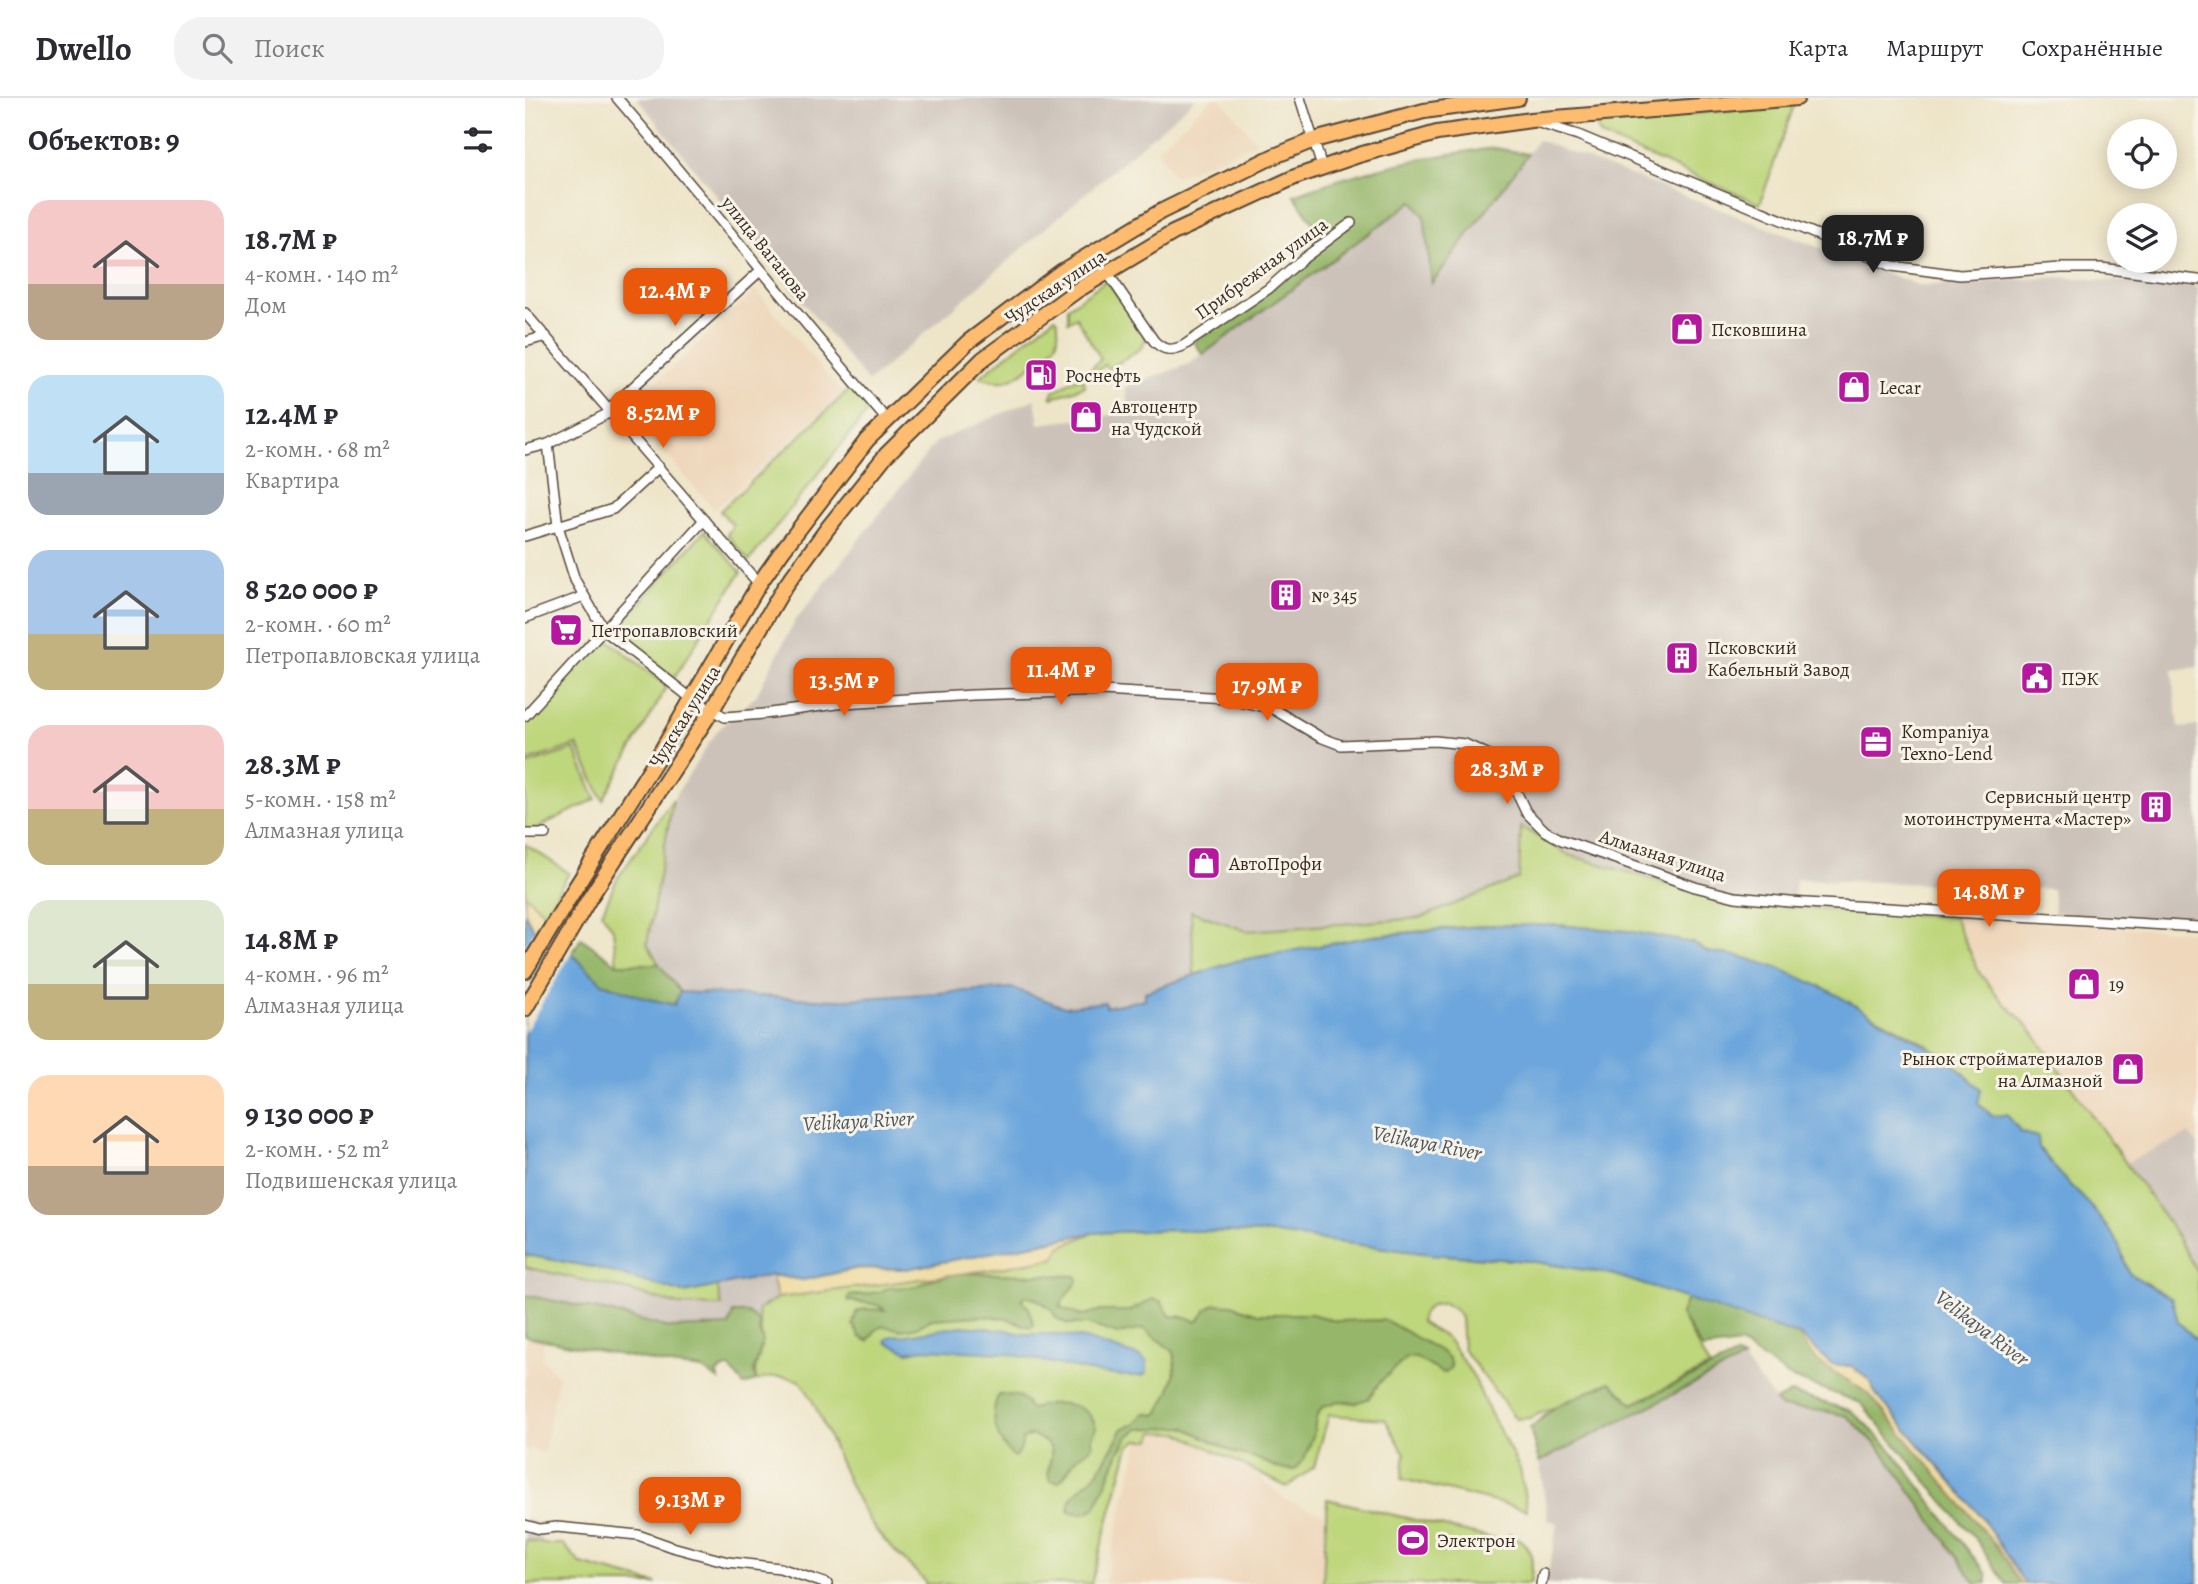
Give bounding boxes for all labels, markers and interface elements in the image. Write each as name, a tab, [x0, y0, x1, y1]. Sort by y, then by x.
search box	[174, 17, 664, 80]
text: Dwello	[35, 26, 132, 71]
icon: search	[198, 29, 236, 67]
text: Поиск	[254, 31, 325, 66]
text: Карта	[1788, 32, 1848, 64]
text: Маршрут	[1886, 32, 1984, 64]
text: Сохранённые	[2022, 32, 2163, 64]
map controls	[2107, 119, 2177, 273]
button: locate	[2107, 119, 2177, 189]
text: Объектов: 9	[28, 120, 180, 160]
icon: filters	[459, 121, 497, 159]
street label: улица Ваганова	[714, 190, 816, 307]
button: layers	[2107, 203, 2177, 273]
street label: Прибрежная улица	[1190, 212, 1334, 326]
pin: 18.7M ₽	[1808, 216, 1938, 275]
text: 18.7M ₽	[245, 219, 337, 259]
text: 18.7M ₽	[1838, 222, 1908, 253]
icon: home	[84, 228, 168, 312]
street label: Чудская улица	[1000, 243, 1111, 330]
text: 4-комн. · 140 m²	[245, 259, 398, 290]
pin: 12.4M ₽	[610, 268, 740, 328]
text: 12.4M ₽	[639, 275, 711, 306]
text: Дом	[245, 290, 287, 321]
shop icon: Псковшина	[1668, 310, 1706, 348]
place label: Псковшина	[1711, 317, 1807, 343]
fuel station icon: Роснефть	[1022, 356, 1060, 394]
place label: Роснефть	[1065, 363, 1140, 389]
shop icon: Lecar	[1835, 368, 1873, 406]
place label: Lecar	[1879, 375, 1921, 401]
pin: 8.52M ₽	[598, 390, 728, 450]
text: 12.4M ₽	[245, 394, 338, 434]
place label: Автоцентр на Чудской	[1110, 394, 1202, 442]
text: 8.52M ₽	[626, 397, 700, 428]
shop icon: Автоцентр на Чудской	[1067, 398, 1105, 436]
icon: home	[84, 403, 168, 487]
text: 2-комн. · 68 m²	[245, 434, 390, 465]
text: Квартира	[245, 465, 340, 496]
text: 8 520 000 ₽	[245, 569, 378, 609]
building icon: № 345	[1267, 576, 1305, 614]
icon: home	[84, 578, 168, 662]
place label: № 345	[1311, 583, 1358, 609]
text: 2-комн. · 60 m²	[245, 609, 391, 640]
supermarket icon: Петропавловский	[547, 611, 585, 649]
place label: Петропавловский	[591, 618, 738, 644]
place label: Псковский Кабельный Завод	[1707, 635, 1849, 683]
building icon: Псковский Кабельный Завод	[1663, 639, 1701, 677]
text: Петропавловская улица	[245, 640, 480, 671]
pin: 11.4M ₽	[996, 648, 1126, 707]
text: 11.4M ₽	[1027, 654, 1095, 685]
pin: 13.5M ₽	[779, 658, 909, 718]
public building icon: ПЭК	[2018, 659, 2056, 697]
street label: Чудская улица	[643, 660, 727, 773]
pin: 17.9M ₽	[1202, 664, 1332, 723]
text: 13.5M ₽	[809, 665, 879, 696]
place label: ПЭК	[2061, 666, 2098, 692]
text: 17.9M ₽	[1232, 670, 1302, 701]
place label: Kompaniya Texno-Lend	[1901, 719, 1993, 767]
office icon: Kompaniya Texno-Lend	[1857, 723, 1895, 761]
text: 28.3M ₽	[245, 744, 341, 784]
pin: 28.3M ₽	[1442, 746, 1572, 806]
icon: home	[84, 753, 168, 837]
text: 28.3M ₽	[1470, 753, 1544, 784]
text: 5-комн. · 158 m²	[245, 784, 396, 815]
place label: Сервисный центр мотоинструмента «Мастер»	[1904, 784, 2131, 832]
building icon: Сервисный центр мотоинструмента «Мастер»	[2137, 788, 2175, 826]
text: Алмазная улица	[245, 815, 404, 846]
street label: Алмазная улица	[1595, 823, 1729, 889]
shop icon: АвтоПрофи	[1185, 844, 1223, 882]
place label: АвтоПрофи	[1228, 851, 1322, 877]
pin: 14.8M ₽	[1924, 870, 2054, 929]
text: 14.8M ₽	[1953, 876, 2025, 907]
text: 14.8M ₽	[245, 919, 338, 959]
icon: home	[84, 928, 168, 1012]
text: 4-комн. · 96 m²	[245, 959, 389, 990]
shop icon: 19	[2065, 965, 2103, 1003]
place label: 19	[2109, 972, 2124, 998]
text: Алмазная улица	[245, 990, 404, 1021]
place label: Рынок стройматериалов на Алмазной	[1902, 1046, 2103, 1094]
shop icon: Рынок стройматериалов на Алмазной	[2109, 1050, 2147, 1088]
text: 9 130 000 ₽	[245, 1094, 374, 1134]
icon: home	[84, 1103, 168, 1187]
water label: Velikaya River	[802, 1104, 915, 1138]
water label: Velikaya River	[1370, 1119, 1485, 1167]
text: 2-комн. · 52 m²	[245, 1134, 389, 1165]
text: Подвишенская улица	[245, 1165, 457, 1196]
water label: Velikaya River	[1929, 1284, 2035, 1373]
pin: 9.13M ₽	[625, 1478, 755, 1537]
text: 9.13M ₽	[655, 1484, 725, 1515]
sports icon: Электрон	[1394, 1521, 1432, 1559]
place label: Электрон	[1437, 1528, 1516, 1554]

